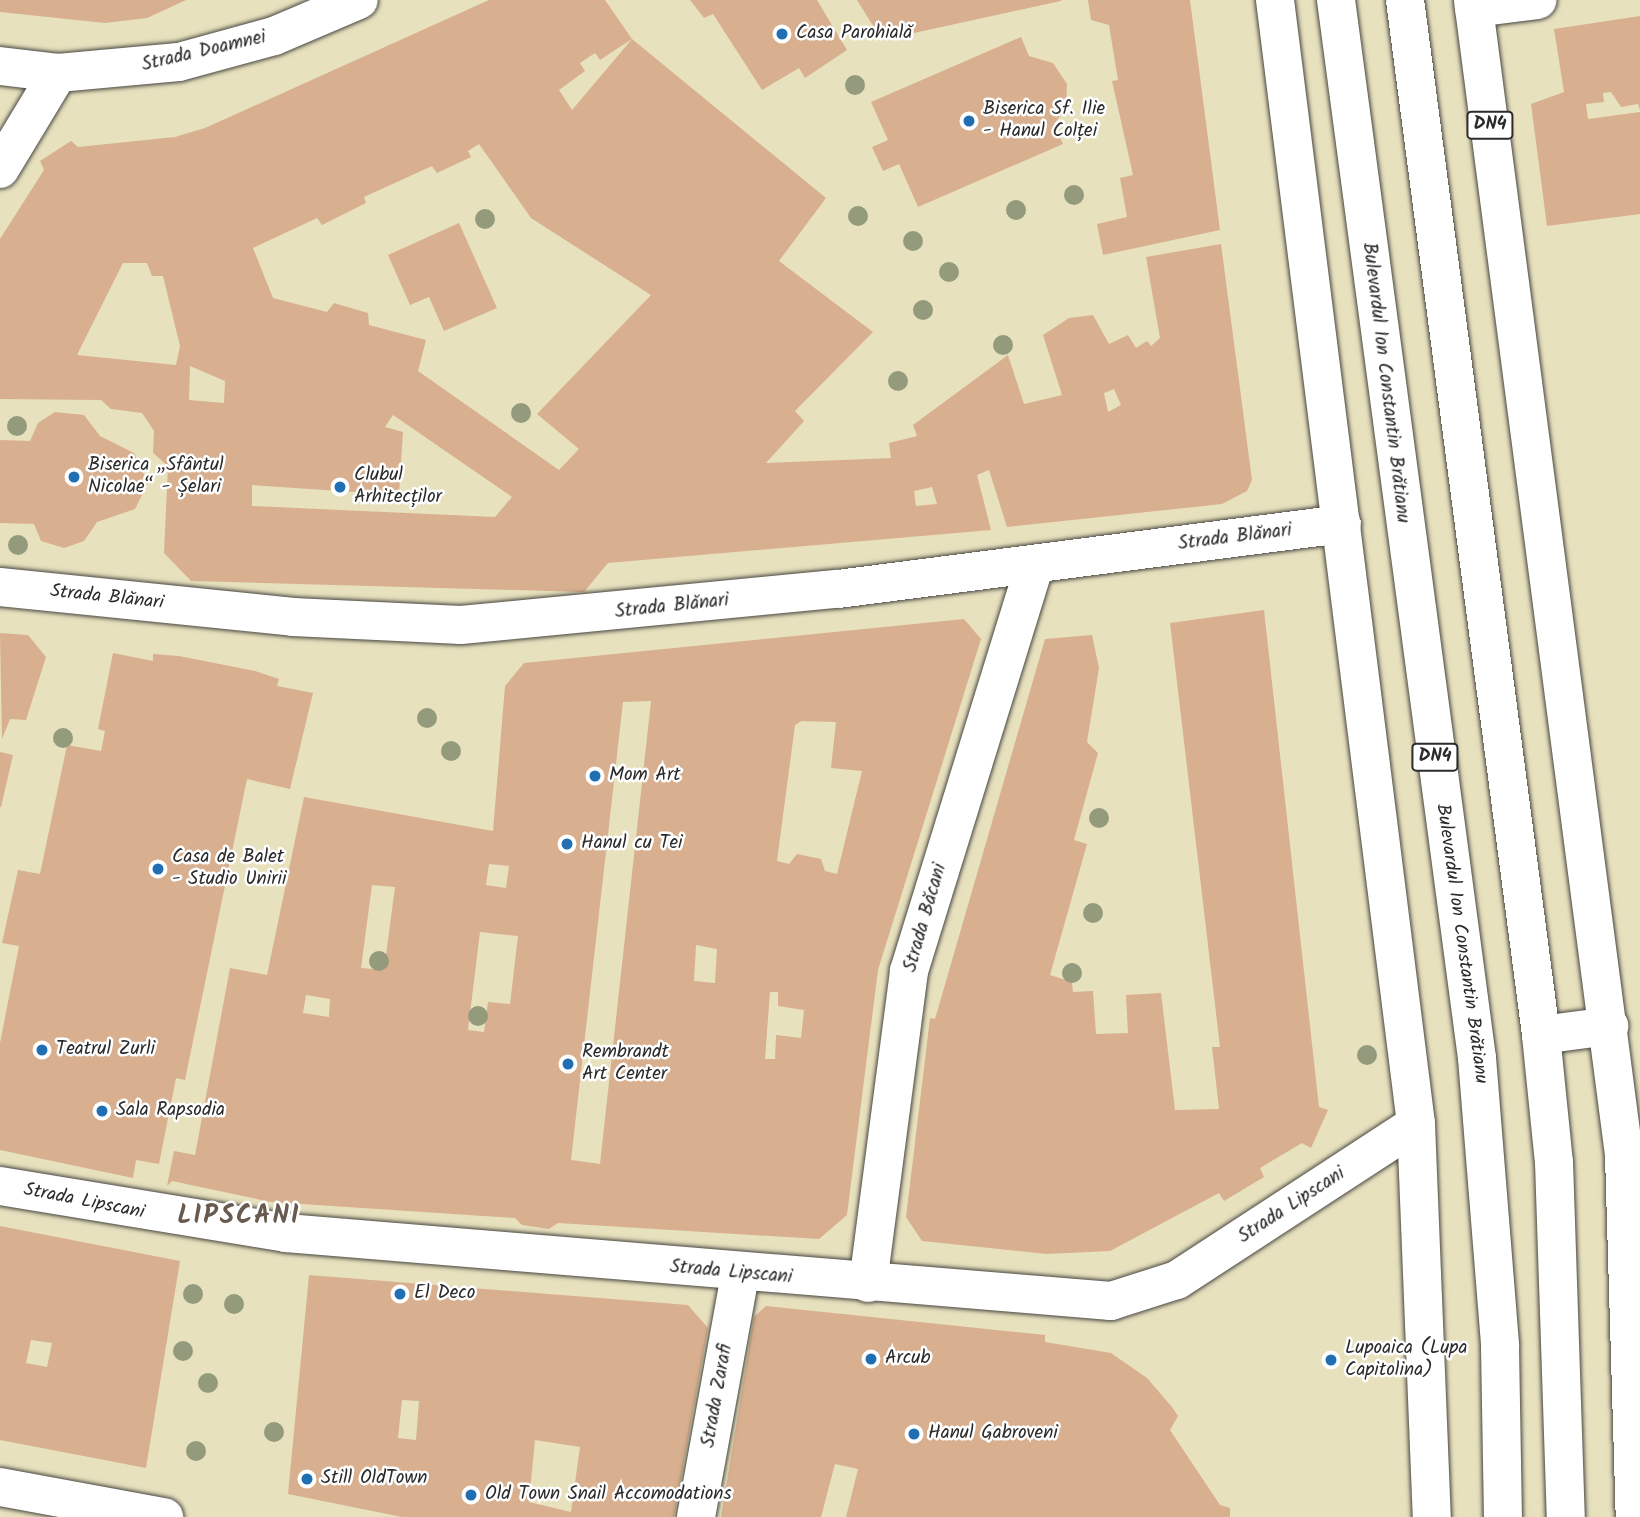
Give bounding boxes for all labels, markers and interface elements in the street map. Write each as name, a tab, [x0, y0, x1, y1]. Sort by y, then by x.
place label: Casa Parohială	[796, 23, 912, 45]
marker: Casa Parohială	[774, 26, 790, 42]
street label: Strada Doamnei	[140, 27, 268, 77]
place label: Biserica Sf. Ilie - Hanul Colței	[983, 99, 1105, 143]
road number: DN4	[1466, 110, 1514, 140]
marker: Biserica Sf. Ilie - Hanul Colței	[961, 113, 977, 129]
street label: Bulevardul Ion Constantin Brătianu	[1356, 241, 1414, 525]
place label: Biserica „Sfântul Nicolae“ - Șelari	[88, 455, 224, 499]
place label: Clubul Arhitecților	[354, 465, 442, 509]
marker: Biserica „Sfântul Nicolae“ - Șelari	[66, 469, 82, 485]
marker: Clubul Arhitecților	[332, 479, 348, 495]
street label: Strada Blănari	[1177, 520, 1293, 556]
street label: Strada Blănari	[49, 581, 165, 615]
street label: Strada Blănari	[614, 590, 730, 624]
road number: DN4	[1410, 742, 1460, 772]
place label: Mom Art	[609, 765, 681, 787]
marker: Mom Art	[587, 768, 603, 784]
street label: Bulevardul Ion Constantin Brătianu	[1430, 803, 1492, 1085]
place label: Hanul cu Tei	[581, 833, 683, 855]
marker: Hanul cu Tei	[559, 836, 575, 852]
place label: Casa de Balet - Studio Unirii	[172, 847, 286, 891]
marker: Casa de Balet - Studio Unirii	[150, 861, 166, 877]
street label: Strada Băcani	[900, 861, 952, 975]
place label: Teatrul Zurli	[56, 1039, 155, 1061]
marker: Teatrul Zurli	[34, 1042, 50, 1058]
place label: Rembrandt Art Center	[582, 1042, 669, 1086]
marker: Rembrandt Art Center	[560, 1056, 576, 1072]
place label: Sala Rapsodia	[116, 1100, 225, 1122]
marker: Sala Rapsodia	[94, 1103, 110, 1119]
street label: Strada Lipscani	[1234, 1163, 1350, 1249]
street label: Strada Lipscani	[22, 1179, 146, 1225]
district label: LIPSCANI	[178, 1201, 300, 1233]
street label: Strada Lipscani	[669, 1256, 793, 1290]
place label: El Deco	[414, 1283, 475, 1305]
marker: El Deco	[392, 1286, 408, 1302]
place label: Lupoaica (Lupa Capitolina)	[1345, 1338, 1467, 1382]
street label: Strada Zarafi	[698, 1343, 738, 1449]
place label: Arcub	[885, 1348, 930, 1370]
marker: Arcub	[863, 1351, 879, 1367]
marker: Lupoaica (Lupa Capitolina)	[1323, 1352, 1339, 1368]
place label: Hanul Gabroveni	[928, 1423, 1058, 1445]
marker: Hanul Gabroveni	[906, 1426, 922, 1442]
place label: Still OldTown	[321, 1468, 427, 1490]
marker: Still OldTown	[299, 1471, 315, 1487]
place label: Old Town Snail Accomodations	[485, 1484, 732, 1506]
marker: Old Town Snail Accomodations	[463, 1487, 479, 1503]

